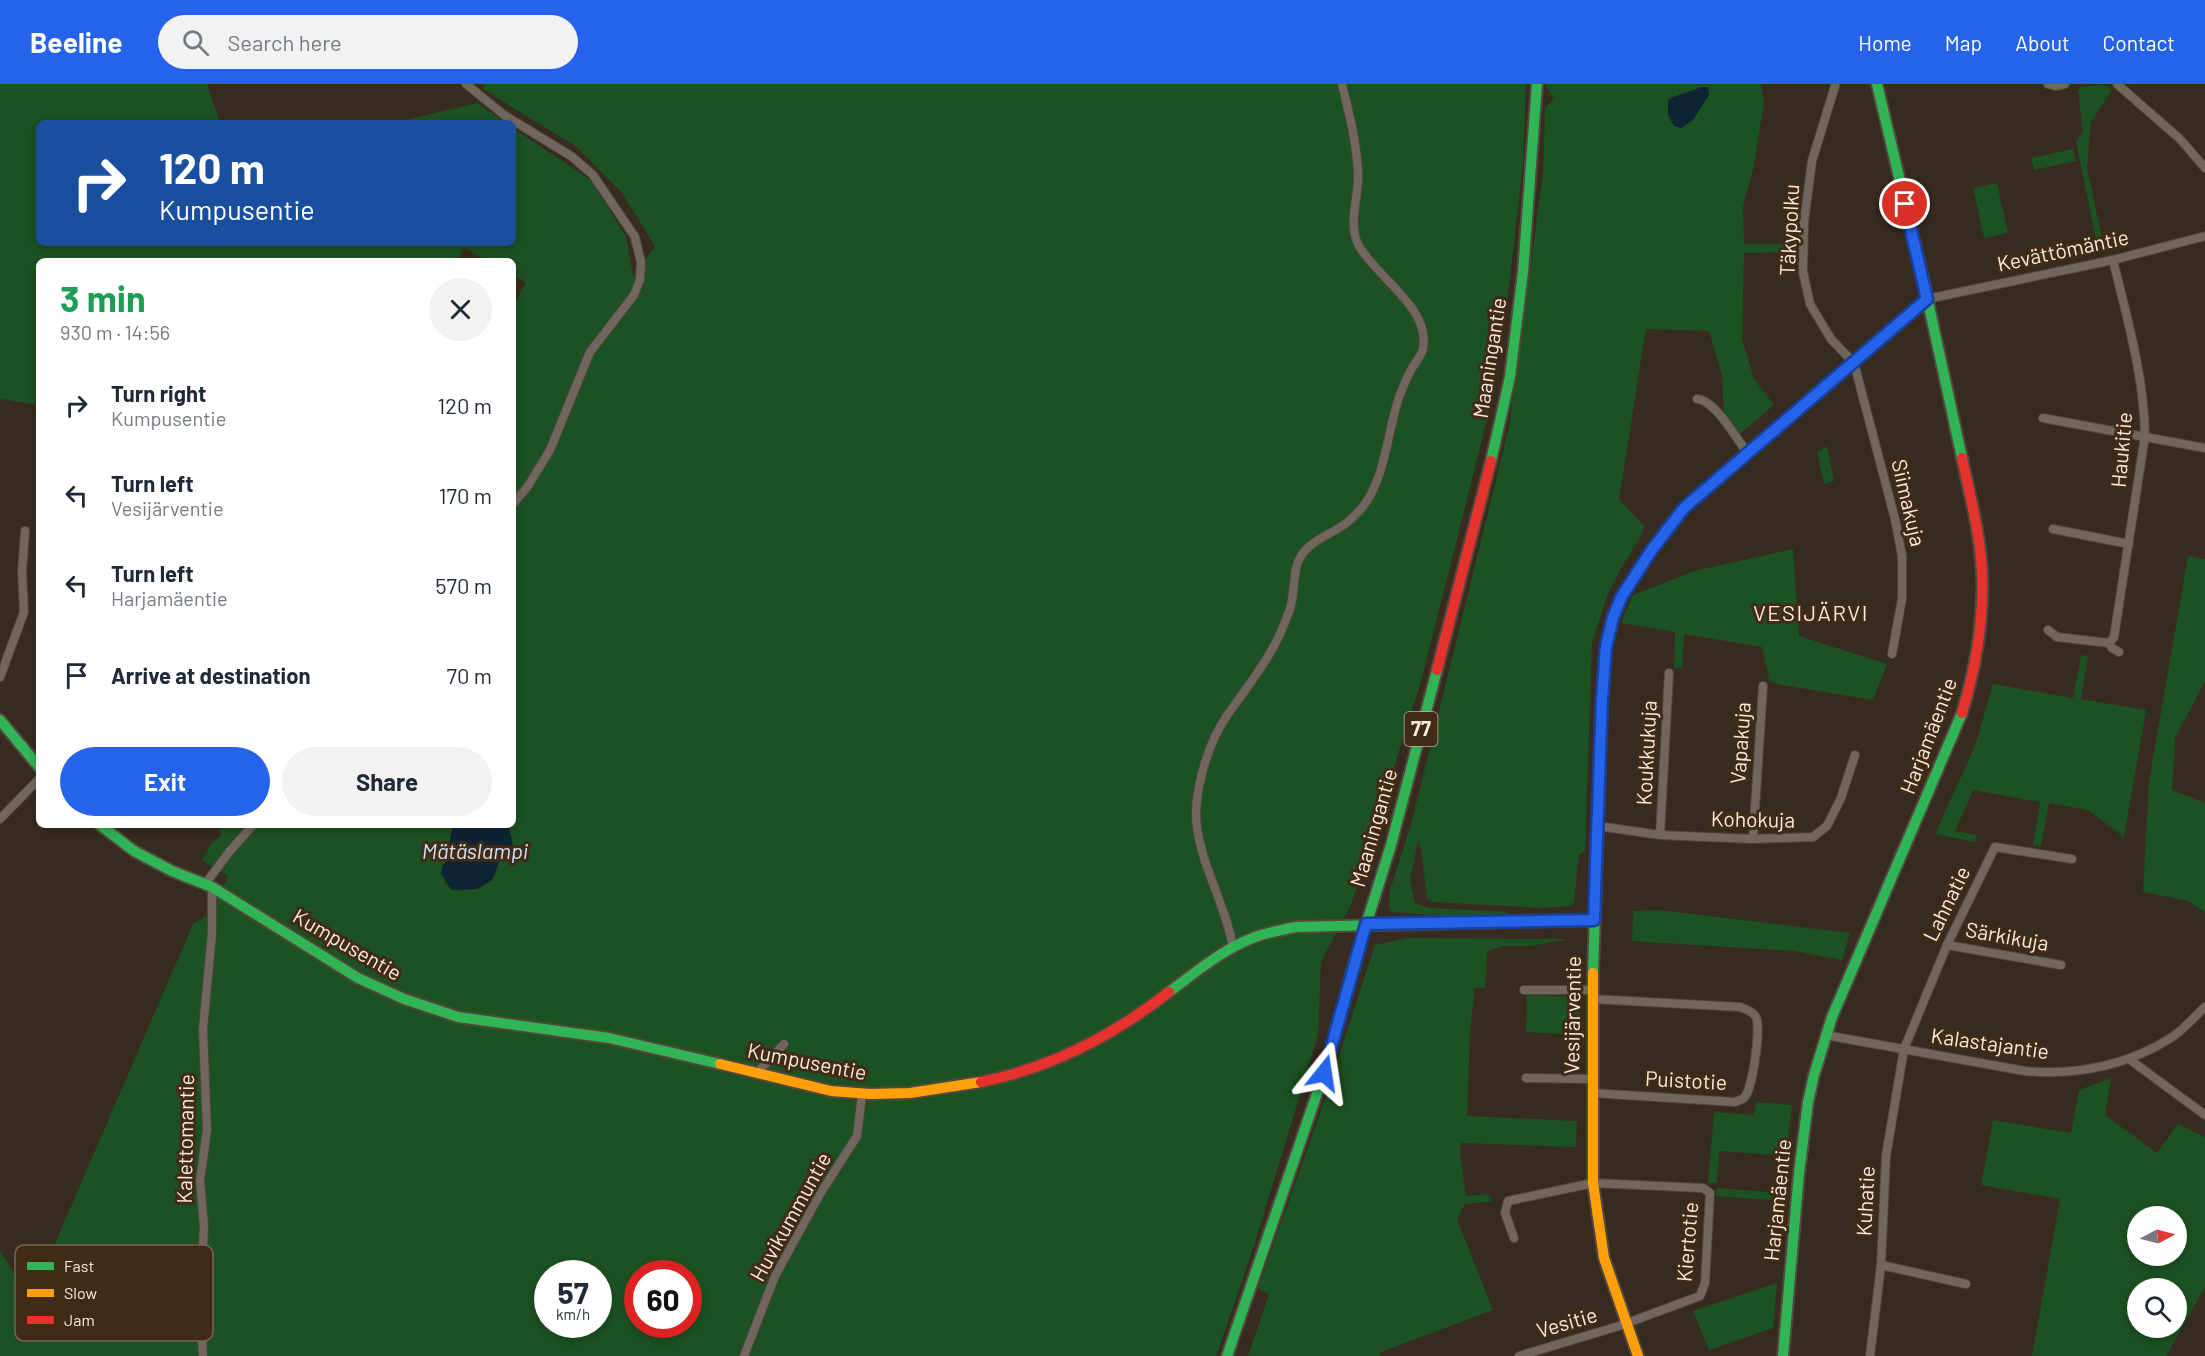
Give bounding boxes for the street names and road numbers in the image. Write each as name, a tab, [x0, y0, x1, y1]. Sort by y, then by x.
street label: Täkypolku	[1774, 183, 1803, 277]
street label: Kevättömäntie	[1995, 223, 2131, 276]
street label: Maaningantie	[1467, 296, 1510, 420]
street label: Haukitie	[2105, 411, 2136, 489]
street label: Siimakuja	[1887, 457, 1932, 549]
street label: Harjamäentie	[1894, 674, 1961, 797]
street label: Koukkukuja	[1630, 700, 1661, 806]
street label: Vapakuja	[1724, 701, 1755, 785]
road number: 77	[1404, 712, 1438, 746]
street label: Maaningantie	[1344, 766, 1401, 890]
street label: Kohokuja	[1711, 805, 1795, 832]
street label: Lahnatie	[1917, 862, 1974, 945]
street label: Kumpusentie	[289, 903, 406, 985]
street label: Särkikuja	[1964, 916, 2051, 955]
street label: Vesijärventie	[1558, 956, 1585, 1074]
street label: Kalastajantie	[1930, 1022, 2051, 1063]
street label: Kumpusentie	[745, 1037, 869, 1084]
street label: Puistotie	[1644, 1065, 1728, 1094]
street label: Kalettomantie	[171, 1074, 198, 1204]
street label: Harjamäentie	[1758, 1138, 1795, 1262]
street label: Huvikummuntie	[744, 1147, 835, 1285]
street label: Kuhatie	[1850, 1165, 1879, 1237]
street label: Kiertotie	[1671, 1201, 1702, 1283]
street label: Vesitie	[1533, 1301, 1600, 1342]

